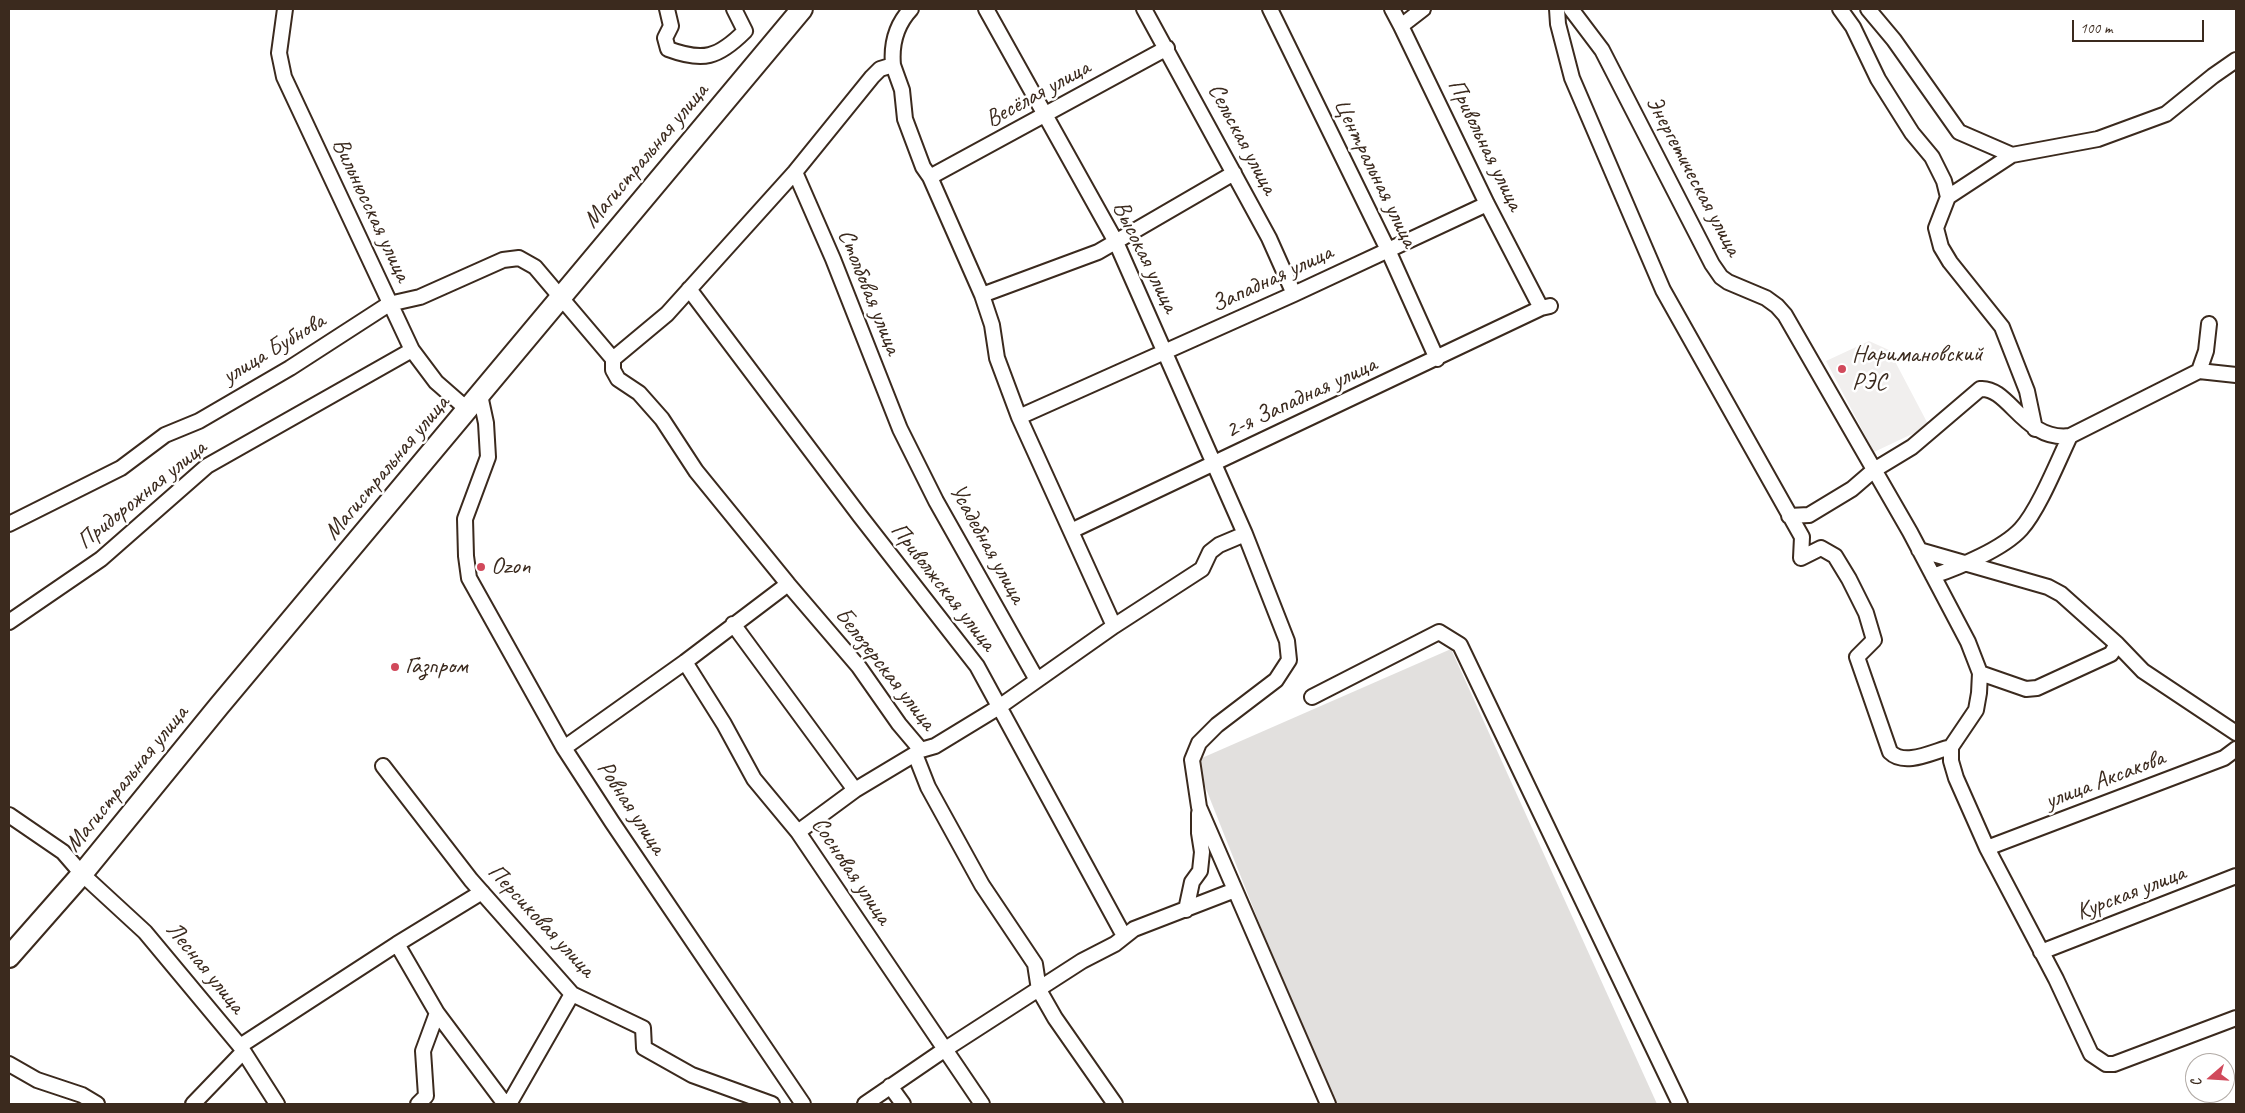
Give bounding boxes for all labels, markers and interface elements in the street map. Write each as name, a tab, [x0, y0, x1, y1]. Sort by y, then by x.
scale bar	[2075, 10, 2208, 42]
text: 100 m	[2080, 19, 2112, 38]
street label: Весёлая улица	[981, 54, 1095, 134]
street label: Привольная улица	[1441, 75, 1529, 215]
street label: Магистральная улица	[577, 78, 715, 234]
street label: Сельская улица	[1201, 79, 1283, 199]
street label: Энергетическая улица	[1639, 91, 1747, 261]
street label: Центральная улица	[1327, 94, 1423, 252]
street label: Вильнюсская улица	[325, 134, 417, 286]
street label: Высокая улица	[1106, 197, 1184, 317]
street label: Столбовая улица	[831, 225, 907, 359]
street label: Западная улица	[1207, 238, 1337, 320]
street label: улица Бубнова	[217, 307, 331, 391]
place label: Наримановский РЭС	[1852, 341, 1983, 397]
street label: 2-я Западная улица	[1221, 350, 1381, 446]
marker: Наримановский РЭС	[1836, 363, 1848, 375]
street label: Магистральная улица	[318, 390, 456, 546]
street label: Придорожная улица	[71, 434, 213, 556]
street label: Усадебная улица	[942, 479, 1032, 609]
street label: Приволжская улица	[884, 517, 1002, 657]
place label: Ozon	[491, 553, 530, 581]
marker: Ozon	[475, 561, 487, 573]
street label: Белозерская улица	[828, 602, 942, 736]
place label: Газпром	[405, 653, 468, 681]
marker: Газпром	[389, 661, 401, 673]
street label: Магистральная улица	[59, 700, 195, 858]
street label: улица Аксакова	[2041, 744, 2169, 816]
street label: Ровная улица	[590, 756, 672, 860]
street label: Сосновая улица	[804, 812, 898, 930]
street label: Персиковая улица	[481, 858, 601, 984]
street label: Курская улица	[2072, 859, 2190, 927]
street label: Лесная улица	[159, 916, 251, 1020]
north arrow	[2185, 1053, 2235, 1103]
text: С	[2187, 1077, 2205, 1089]

